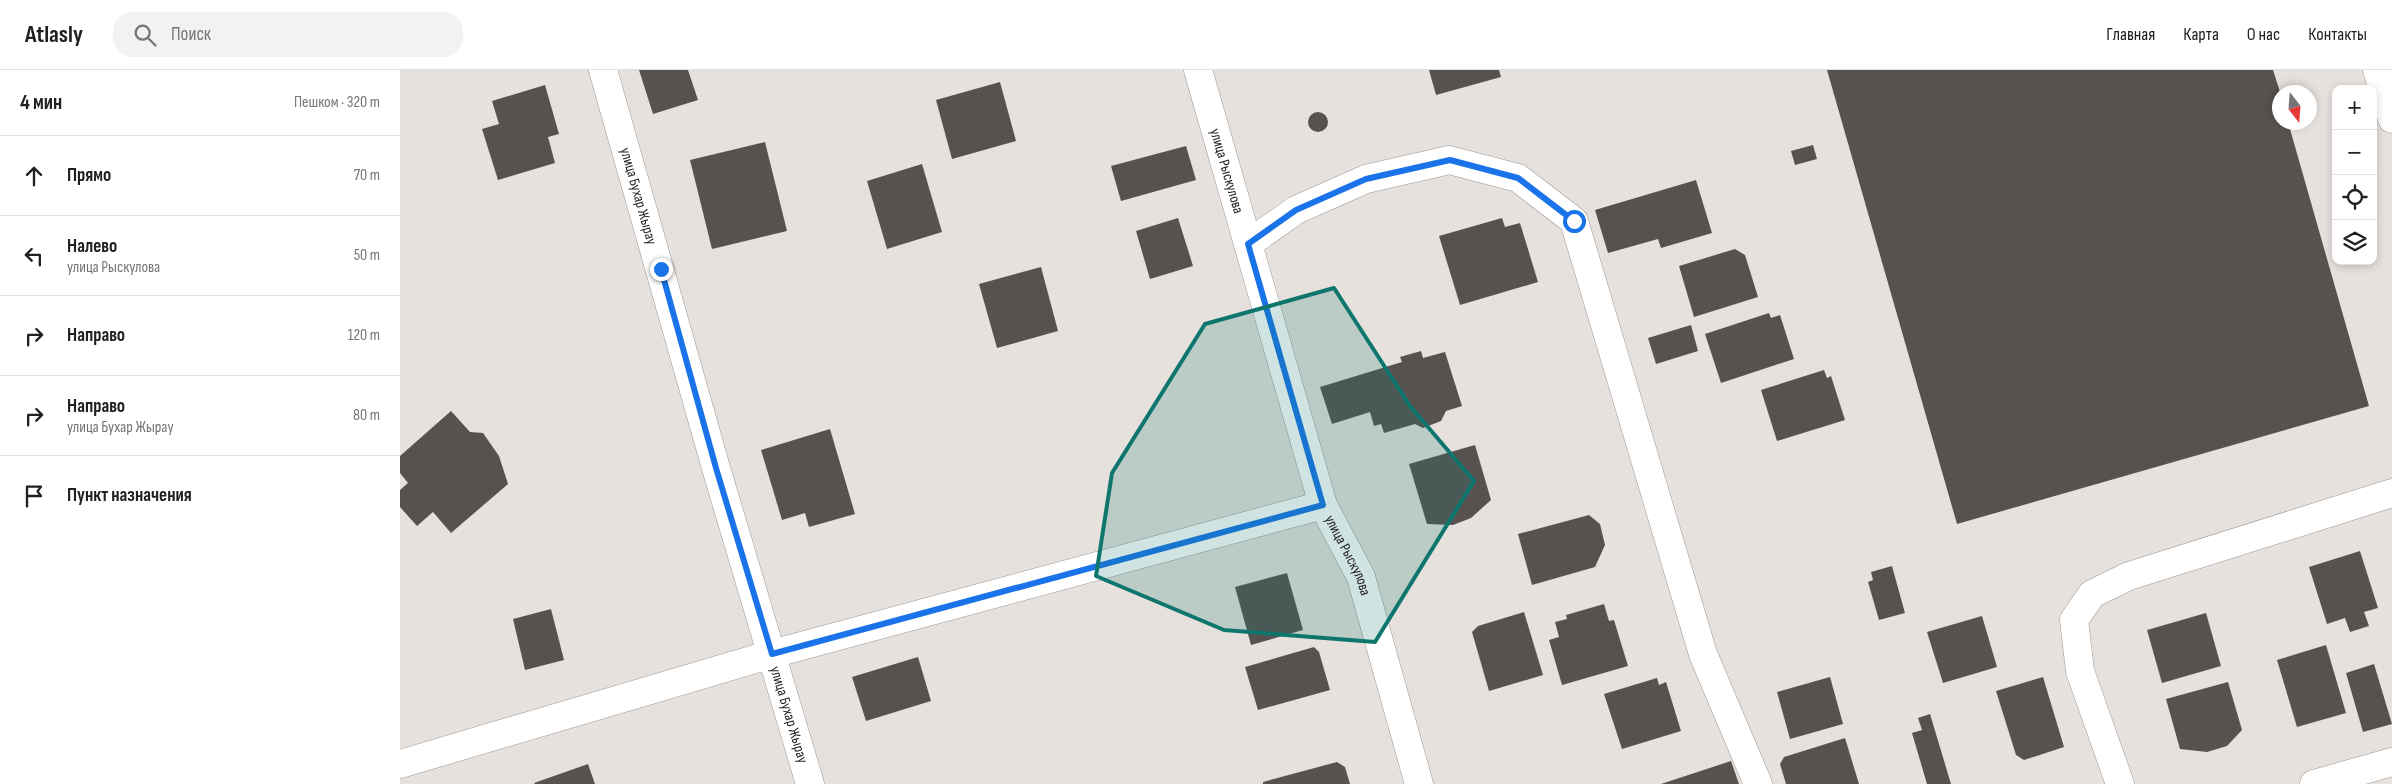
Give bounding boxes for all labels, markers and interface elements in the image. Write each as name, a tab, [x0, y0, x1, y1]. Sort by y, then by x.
search box	[113, 12, 463, 57]
text: Atlasly	[25, 20, 83, 49]
icon: search	[131, 21, 159, 49]
text: Поиск	[171, 23, 211, 46]
text: Главная	[2106, 24, 2155, 45]
text: Карта	[2183, 24, 2219, 45]
text: О нас	[2247, 24, 2280, 45]
text: Контакты	[2308, 24, 2367, 45]
north arrow	[2272, 85, 2317, 130]
map controls	[2332, 85, 2377, 265]
button: +	[2332, 85, 2377, 130]
text: 4 мин	[20, 90, 62, 115]
text: Пешком · 320 m	[294, 93, 380, 112]
street label: улица Рыскулова	[1206, 126, 1248, 216]
button: −	[2332, 130, 2377, 175]
street label: улица Бухар Жырау	[616, 145, 662, 247]
icon: ahead	[20, 162, 48, 190]
text: Прямо	[67, 164, 111, 187]
text: 70 m	[354, 166, 380, 185]
button: locate	[2332, 175, 2377, 220]
route start	[1563, 210, 1586, 233]
button: layers	[2332, 220, 2377, 265]
text: Налево	[67, 235, 117, 258]
icon: left	[20, 242, 48, 270]
text: 50 m	[354, 246, 380, 265]
text: улица Рыскулова	[67, 258, 160, 277]
route end	[650, 258, 673, 281]
icon: right	[20, 322, 48, 350]
text: Направо	[67, 324, 125, 347]
text: 120 m	[348, 326, 380, 345]
text: Направо	[67, 395, 125, 418]
icon: right	[20, 402, 48, 430]
text: 80 m	[353, 406, 380, 425]
text: улица Бухар Жырау	[67, 418, 174, 437]
icon: arrive	[20, 482, 48, 510]
text: Пункт назначения	[67, 484, 192, 507]
street label: улица Рыскулова	[1320, 512, 1375, 598]
street label: улица Бухар Жырау	[766, 664, 813, 765]

